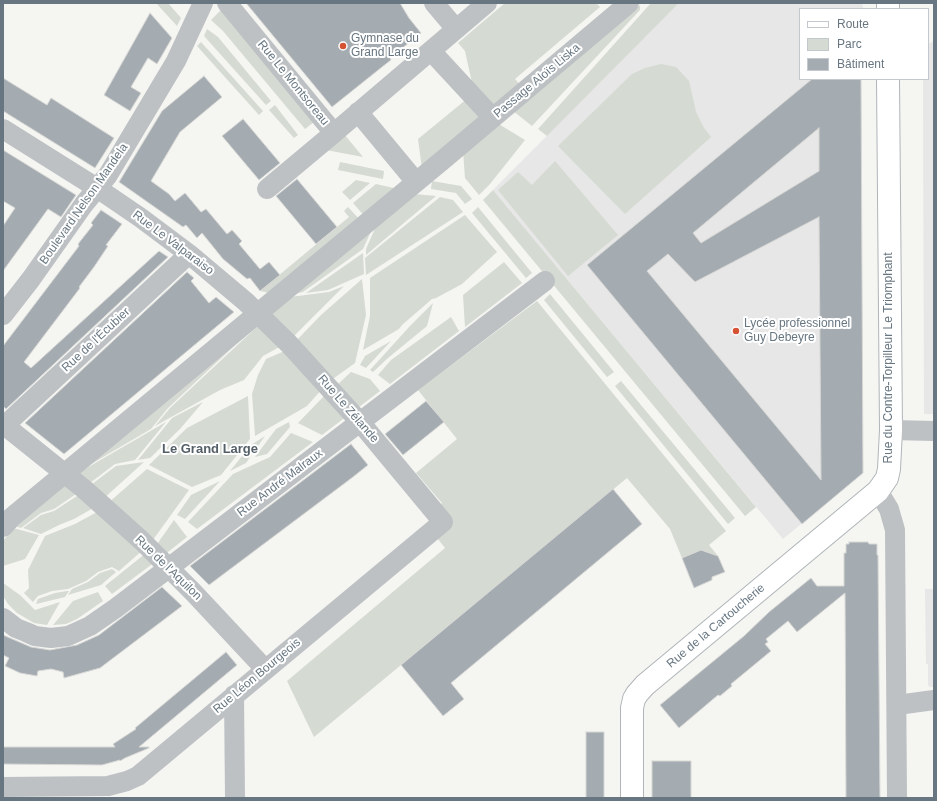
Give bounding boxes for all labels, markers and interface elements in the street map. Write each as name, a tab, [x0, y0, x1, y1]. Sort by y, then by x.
legend	[799, 8, 929, 80]
text: Route	[837, 17, 869, 31]
place label: Gymnase du Grand Large	[351, 32, 419, 60]
text: Parc	[837, 37, 862, 51]
street label: Rue Le Montsoreau	[254, 38, 332, 128]
marker: Gymnase du Grand Large	[338, 41, 348, 51]
street label: Passage Aloïs Liska	[491, 41, 583, 121]
text: Bâtiment	[837, 57, 884, 71]
street label: Boulevard Nelson Mandela	[37, 141, 131, 267]
street label: Rue Le Valparaiso	[130, 208, 216, 278]
street label: Rue du Contre-Torpilleur Le Triomphant	[882, 253, 896, 463]
street label: Rue de l'Écubier	[59, 305, 133, 375]
place label: Lycée professionnel Guy Debeyre	[744, 317, 850, 345]
marker: Lycée professionnel Guy Debeyre	[731, 326, 741, 336]
street label: Rue Le Zélande	[315, 372, 381, 446]
district label: Le Grand Large	[162, 441, 258, 457]
street label: Rue André Malraux	[234, 446, 326, 520]
street label: Rue de l'Aquilon	[132, 533, 204, 603]
street label: Rue de la Cartoucherie	[664, 581, 768, 671]
street label: Rue Léon Bourgeois	[210, 635, 304, 717]

